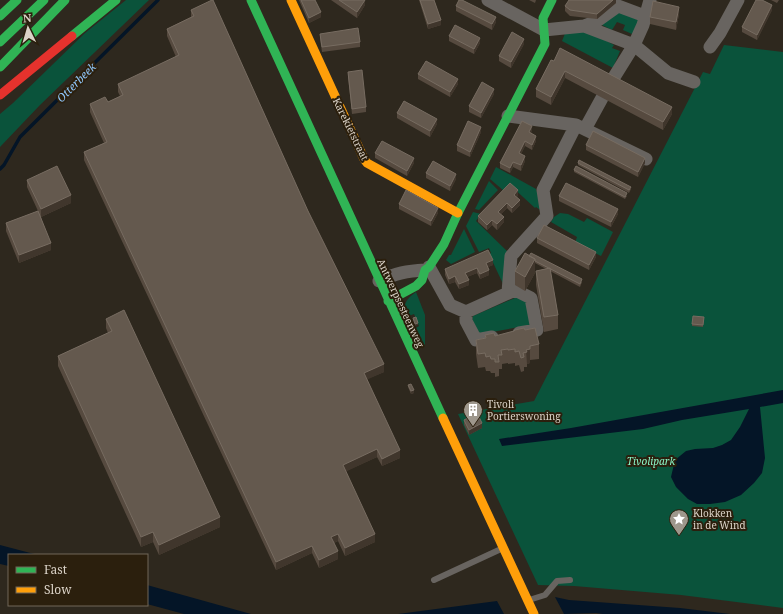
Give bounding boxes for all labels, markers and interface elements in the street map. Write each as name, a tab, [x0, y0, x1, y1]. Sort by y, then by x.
north arrow	[8, 8, 48, 48]
text: N	[22, 10, 32, 25]
water label: Otterbeek	[53, 58, 100, 105]
street label: Karekietstraat	[330, 95, 372, 163]
street label: Antwerpsesteenweg	[374, 256, 428, 350]
place label: Tivoli Portierswoning	[487, 397, 561, 423]
building icon: Tivoli Portierswoning	[462, 399, 484, 427]
park label: Tivolipark	[627, 454, 675, 468]
place label: Klokken in de Wind	[693, 506, 746, 532]
place icon: Klokken in de Wind	[668, 508, 690, 536]
legend	[8, 554, 148, 606]
text: Fast	[44, 561, 67, 578]
text: Slow	[44, 581, 72, 598]

